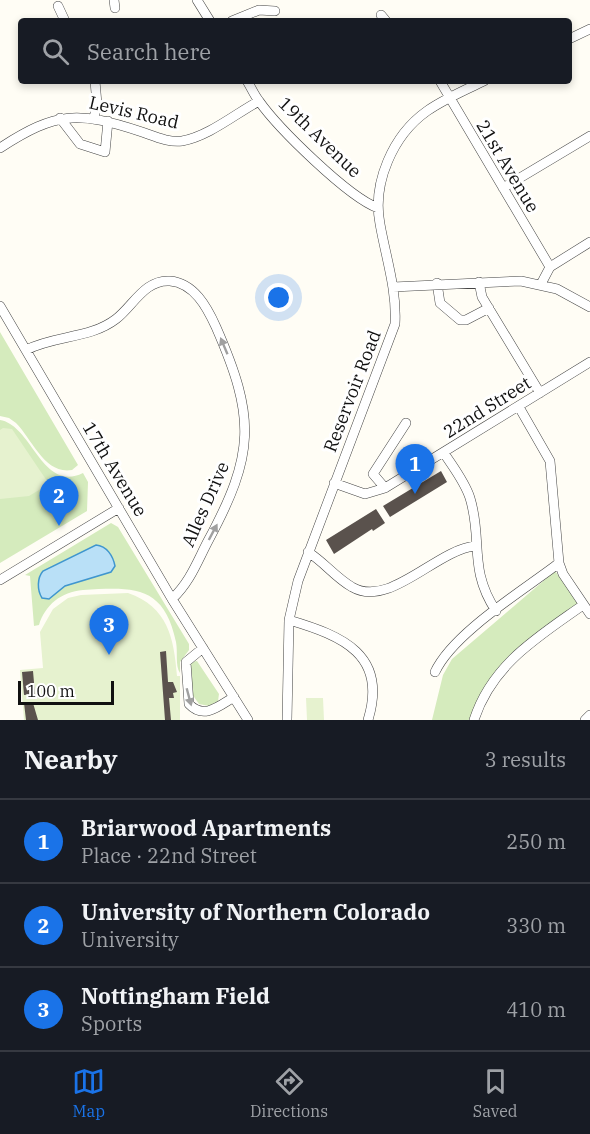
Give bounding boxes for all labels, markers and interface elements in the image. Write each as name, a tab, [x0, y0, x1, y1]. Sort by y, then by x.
search box	[18, 18, 572, 84]
icon: search	[39, 35, 72, 68]
text: Search here	[87, 37, 211, 66]
street label: Levis Road	[87, 91, 181, 134]
street label: 19th Avenue	[274, 92, 366, 182]
street label: 21st Avenue	[471, 115, 545, 217]
your location	[264, 283, 293, 312]
street label: Reservoir Road	[318, 327, 386, 455]
one-way arrow	[219, 337, 228, 355]
street label: 22nd Street	[439, 371, 535, 443]
street label: 17th Avenue	[78, 417, 152, 521]
pin: 1	[396, 444, 434, 494]
street label: Alles Drive	[176, 458, 234, 550]
pin: 2	[40, 476, 78, 526]
one-way arrow	[208, 523, 218, 540]
pin: 3	[90, 606, 128, 655]
scale bar	[18, 678, 114, 706]
text: 100 m	[27, 681, 75, 701]
one-way arrow	[185, 688, 195, 706]
text: Nearby	[24, 742, 118, 776]
text: 3 results	[485, 746, 566, 773]
text: Briarwood Apartments	[81, 813, 331, 842]
text: 1	[38, 828, 50, 855]
text: 250 m	[506, 828, 566, 855]
text: Place · 22nd Street	[81, 842, 257, 869]
text: University of Northern Colorado	[81, 897, 430, 926]
text: 2	[38, 912, 50, 939]
text: 330 m	[506, 912, 566, 939]
text: University	[81, 926, 179, 953]
text: Nottingham Field	[81, 981, 270, 1010]
text: 3	[38, 996, 50, 1023]
text: 410 m	[506, 996, 566, 1023]
text: Sports	[81, 1010, 142, 1037]
tab: Map	[72, 1065, 105, 1121]
tab: Directions	[250, 1065, 328, 1121]
tab: Saved	[473, 1065, 518, 1121]

